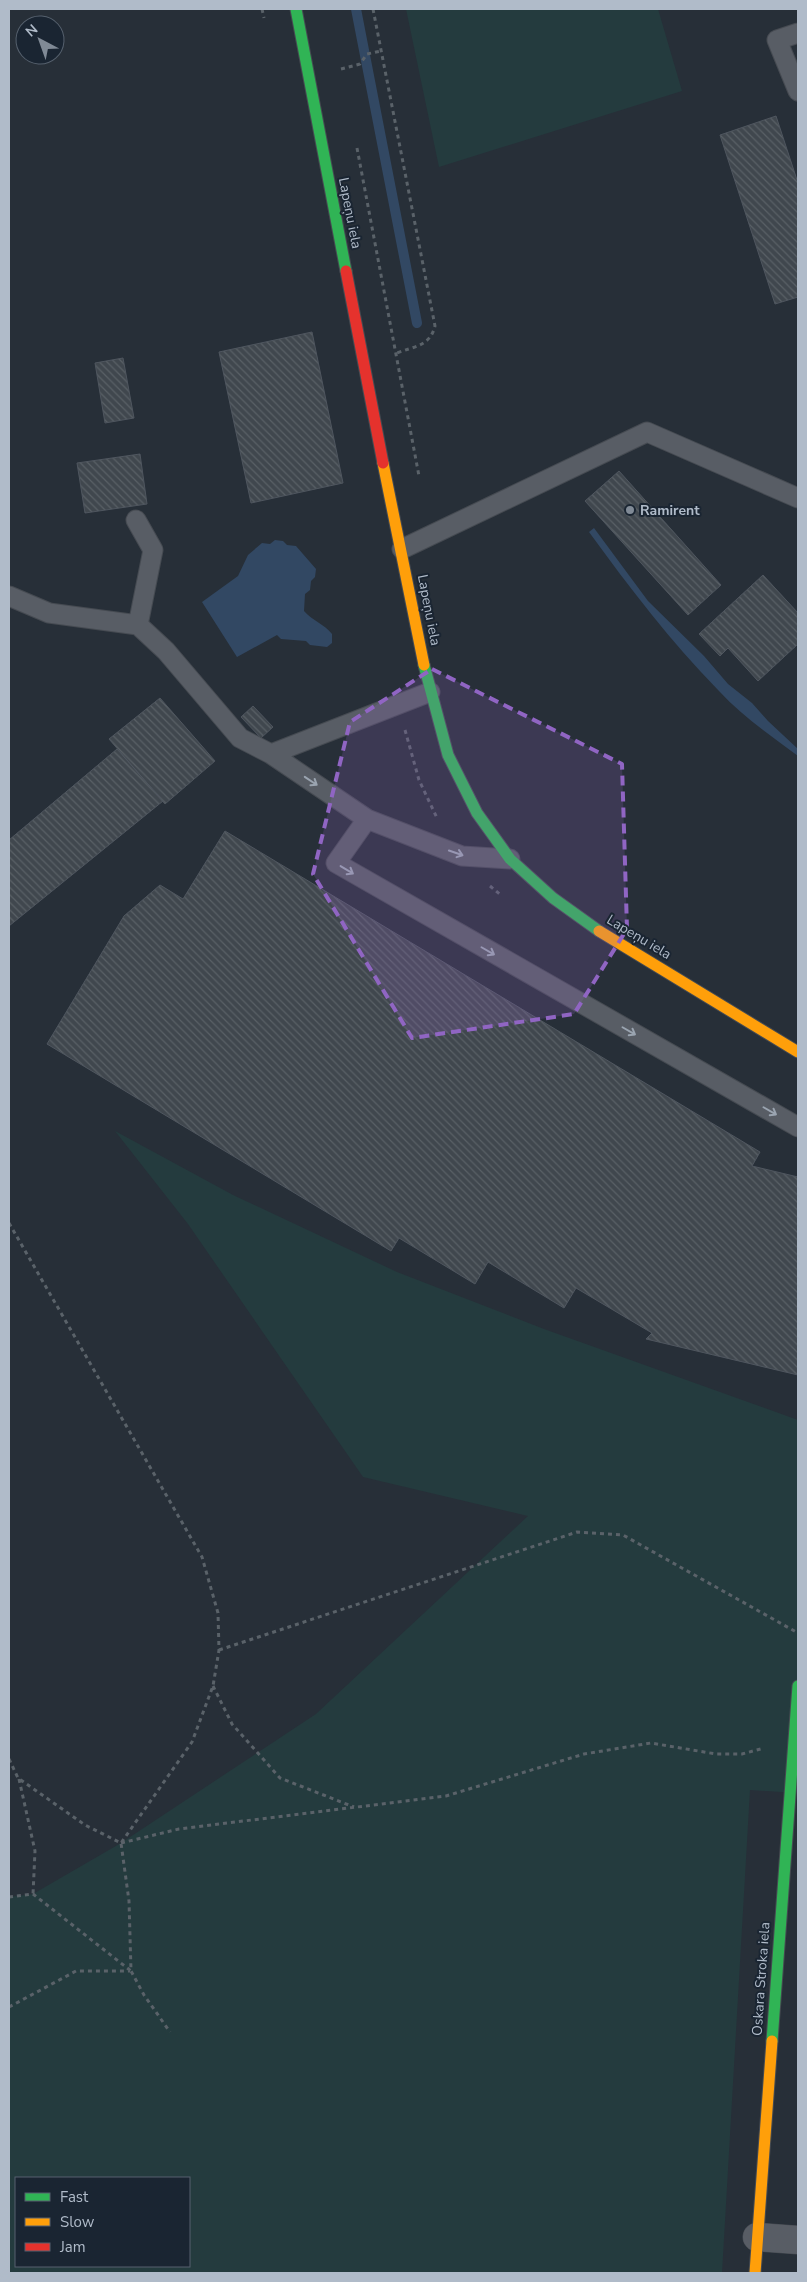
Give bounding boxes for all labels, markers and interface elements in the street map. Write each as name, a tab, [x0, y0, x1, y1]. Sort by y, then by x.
north arrow	[15, 15, 65, 65]
text: N	[22, 20, 42, 41]
street label: Lapeņu iela	[334, 176, 366, 250]
place label: Ramirent	[640, 501, 700, 520]
marker: Ramirent	[624, 504, 636, 516]
street label: Lapeņu iela	[413, 573, 445, 647]
one-way arrow	[304, 776, 318, 787]
one-way arrow	[448, 849, 463, 858]
one-way arrow	[339, 865, 353, 875]
street label: Lapeņu iela	[603, 910, 675, 964]
one-way arrow	[480, 946, 495, 956]
one-way arrow	[621, 1026, 636, 1036]
one-way arrow	[763, 1107, 777, 1117]
street label: Oskara Stroka iela	[748, 1921, 774, 2037]
legend	[15, 2177, 190, 2267]
text: Fast	[60, 2187, 89, 2207]
text: Slow	[60, 2212, 95, 2232]
text: Jam	[59, 2237, 86, 2257]

